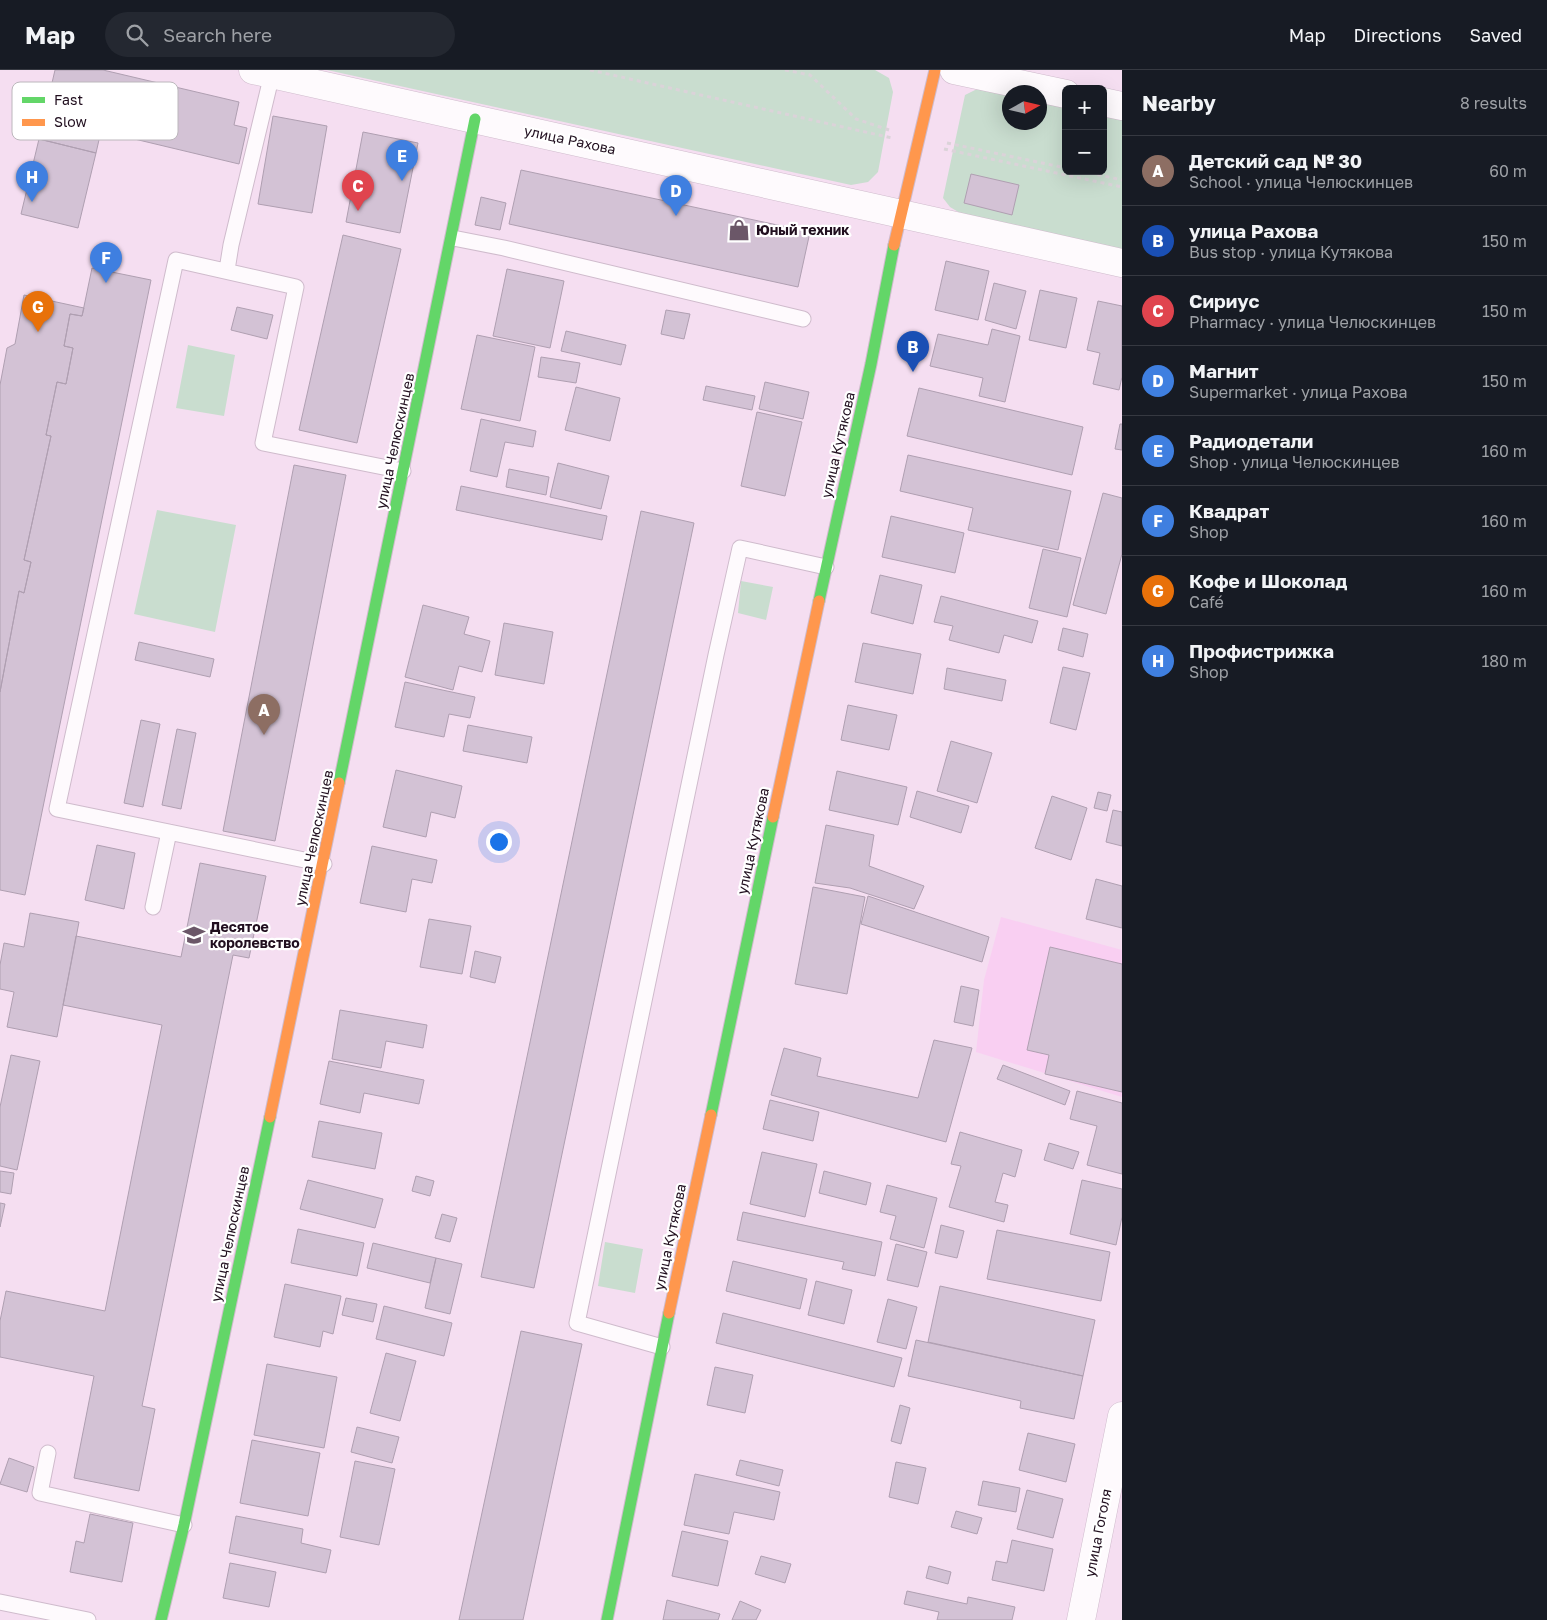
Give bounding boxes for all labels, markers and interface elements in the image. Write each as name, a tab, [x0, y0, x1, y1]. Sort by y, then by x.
search box	[105, 12, 455, 57]
text: Map	[25, 20, 75, 49]
icon: search	[123, 21, 151, 49]
text: Search here	[163, 23, 272, 46]
text: Map	[1289, 24, 1325, 46]
text: Directions	[1353, 24, 1441, 46]
text: Saved	[1469, 24, 1522, 46]
legend	[12, 82, 178, 140]
north arrow	[1002, 85, 1047, 130]
map controls	[1062, 85, 1107, 175]
button: +	[1062, 85, 1107, 130]
text: Nearby	[1142, 90, 1216, 116]
text: Fast	[54, 91, 83, 108]
text: 8 results	[1460, 93, 1527, 113]
text: Slow	[54, 113, 87, 130]
street label: улица Рахова	[523, 122, 617, 158]
button: −	[1062, 130, 1107, 175]
pin: E	[386, 140, 418, 181]
text: Детский сад № 30	[1189, 149, 1362, 172]
pin: H	[16, 161, 48, 202]
text: A	[1152, 161, 1164, 181]
text: 60 m	[1489, 161, 1527, 181]
pin: C	[342, 170, 374, 211]
text: School · улица Челюскинцев	[1189, 172, 1413, 192]
pin: D	[660, 175, 692, 216]
shop icon: Юный техник	[726, 217, 752, 243]
text: улица Рахова	[1189, 219, 1318, 242]
place label: Юный техник	[756, 221, 849, 238]
text: B	[1152, 231, 1164, 251]
text: 150 m	[1482, 231, 1527, 251]
pin: F	[90, 242, 122, 283]
text: Bus stop · улица Кутякова	[1189, 242, 1393, 262]
text: Сириус	[1189, 289, 1259, 312]
pin: G	[22, 291, 54, 332]
text: C	[1152, 301, 1164, 321]
text: 150 m	[1482, 301, 1527, 321]
text: Pharmacy · улица Челюскинцев	[1189, 312, 1436, 332]
pin: B	[897, 331, 929, 372]
text: Магнит	[1189, 359, 1259, 382]
street label: улица Челюскинцев	[372, 371, 417, 510]
text: D	[1152, 371, 1164, 391]
text: 150 m	[1482, 371, 1527, 391]
text: Supermarket · улица Рахова	[1189, 382, 1407, 402]
street label: улица Кутякова	[817, 390, 858, 500]
text: Радиодетали	[1189, 429, 1313, 452]
text: E	[1153, 441, 1163, 461]
text: 160 m	[1481, 441, 1527, 461]
text: Shop · улица Челюскинцев	[1189, 452, 1399, 472]
text: Квадрат	[1189, 499, 1269, 522]
text: F	[1153, 511, 1163, 531]
text: 160 m	[1481, 511, 1527, 531]
text: Shop	[1189, 522, 1229, 542]
text: Кофе и Шоколад	[1189, 569, 1347, 592]
text: G	[1152, 581, 1164, 601]
text: 160 m	[1481, 581, 1527, 601]
text: Café	[1189, 592, 1224, 612]
text: Профистрижка	[1189, 639, 1334, 662]
text: H	[1152, 651, 1164, 671]
text: 180 m	[1481, 651, 1527, 671]
text: Shop	[1189, 662, 1229, 682]
pin: A	[248, 694, 280, 735]
street label: улица Челюскинцев	[291, 768, 336, 907]
street label: улица Кутякова	[733, 786, 772, 896]
your location	[486, 829, 512, 855]
place label: Десятое королевство	[210, 918, 300, 951]
school or university icon: Десятое королевство	[181, 922, 207, 948]
street label: улица Челюскинцев	[207, 1164, 252, 1303]
street label: улица Кутякова	[650, 1182, 689, 1292]
street label: улица Гоголя	[1081, 1487, 1114, 1579]

